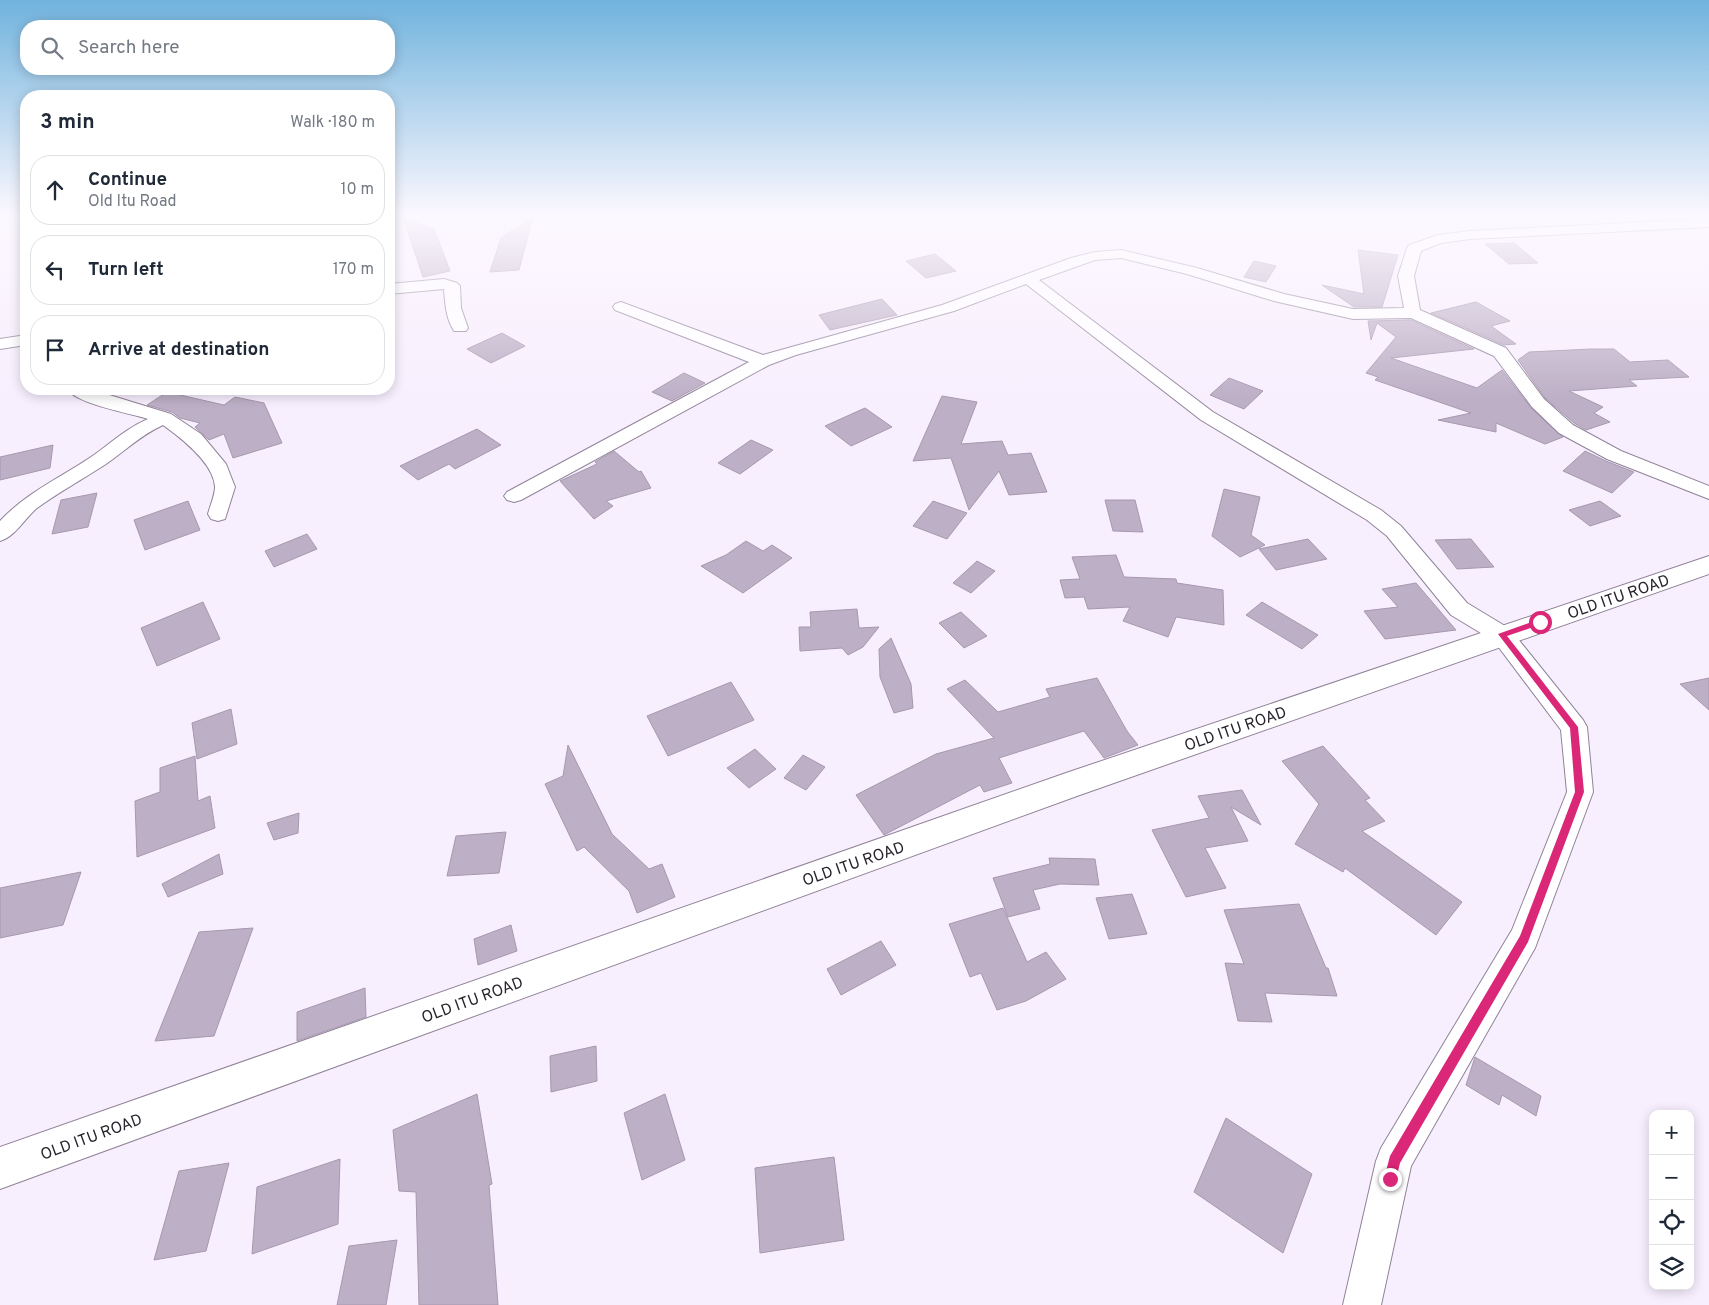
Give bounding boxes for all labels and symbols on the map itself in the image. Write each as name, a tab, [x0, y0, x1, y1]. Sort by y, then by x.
street label: OLD ITU ROAD	[1565, 571, 1672, 625]
route start	[1529, 611, 1552, 634]
street label: OLD ITU ROAD	[1182, 703, 1289, 757]
street label: OLD ITU ROAD	[800, 838, 907, 892]
street label: OLD ITU ROAD	[419, 973, 526, 1029]
street label: OLD ITU ROAD	[38, 1110, 145, 1166]
route end	[1379, 1168, 1402, 1191]

